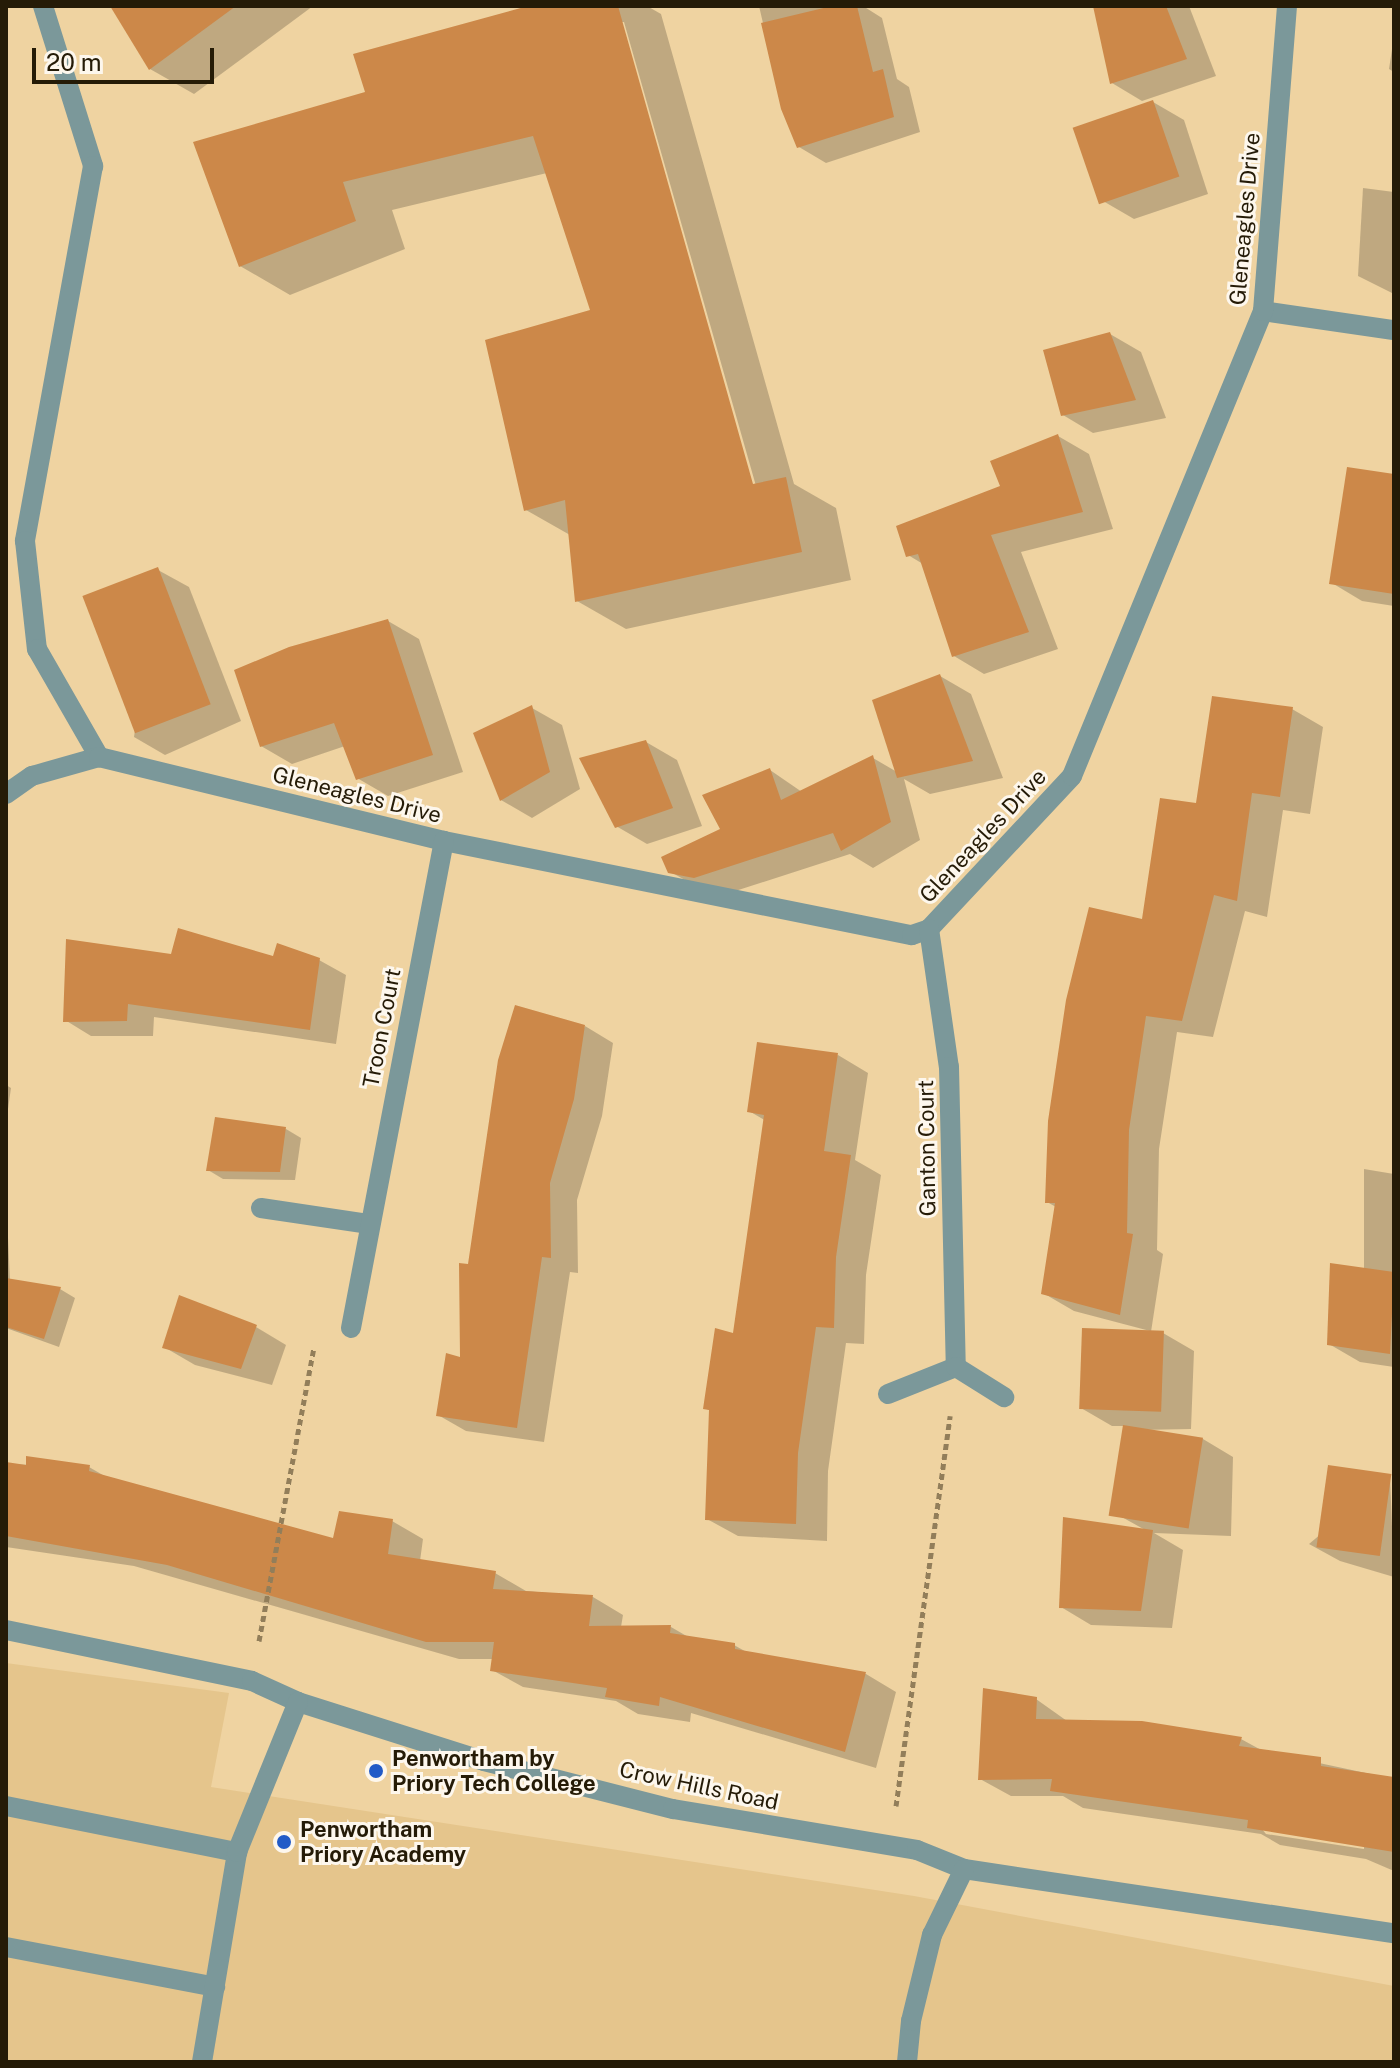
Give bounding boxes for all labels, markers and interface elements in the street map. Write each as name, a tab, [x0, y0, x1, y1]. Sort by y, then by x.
scale bar	[36, 32, 218, 82]
text: 20 m	[46, 48, 102, 76]
street label: Gleneagles Drive	[1224, 132, 1266, 306]
street label: Gleneagles Drive	[270, 761, 444, 829]
street label: Gleneagles Drive	[914, 764, 1052, 908]
street label: Troon Court	[358, 966, 406, 1090]
street label: Ganton Court	[913, 1080, 941, 1216]
place label: Penwortham by Priory Tech College	[392, 1745, 596, 1796]
street label: Crow Hills Road	[617, 1756, 781, 1816]
marker: Penwortham by Priory Tech College	[367, 1762, 385, 1780]
place label: Penwortham Priory Academy	[300, 1816, 466, 1868]
marker: Penwortham Priory Academy	[275, 1833, 293, 1851]

